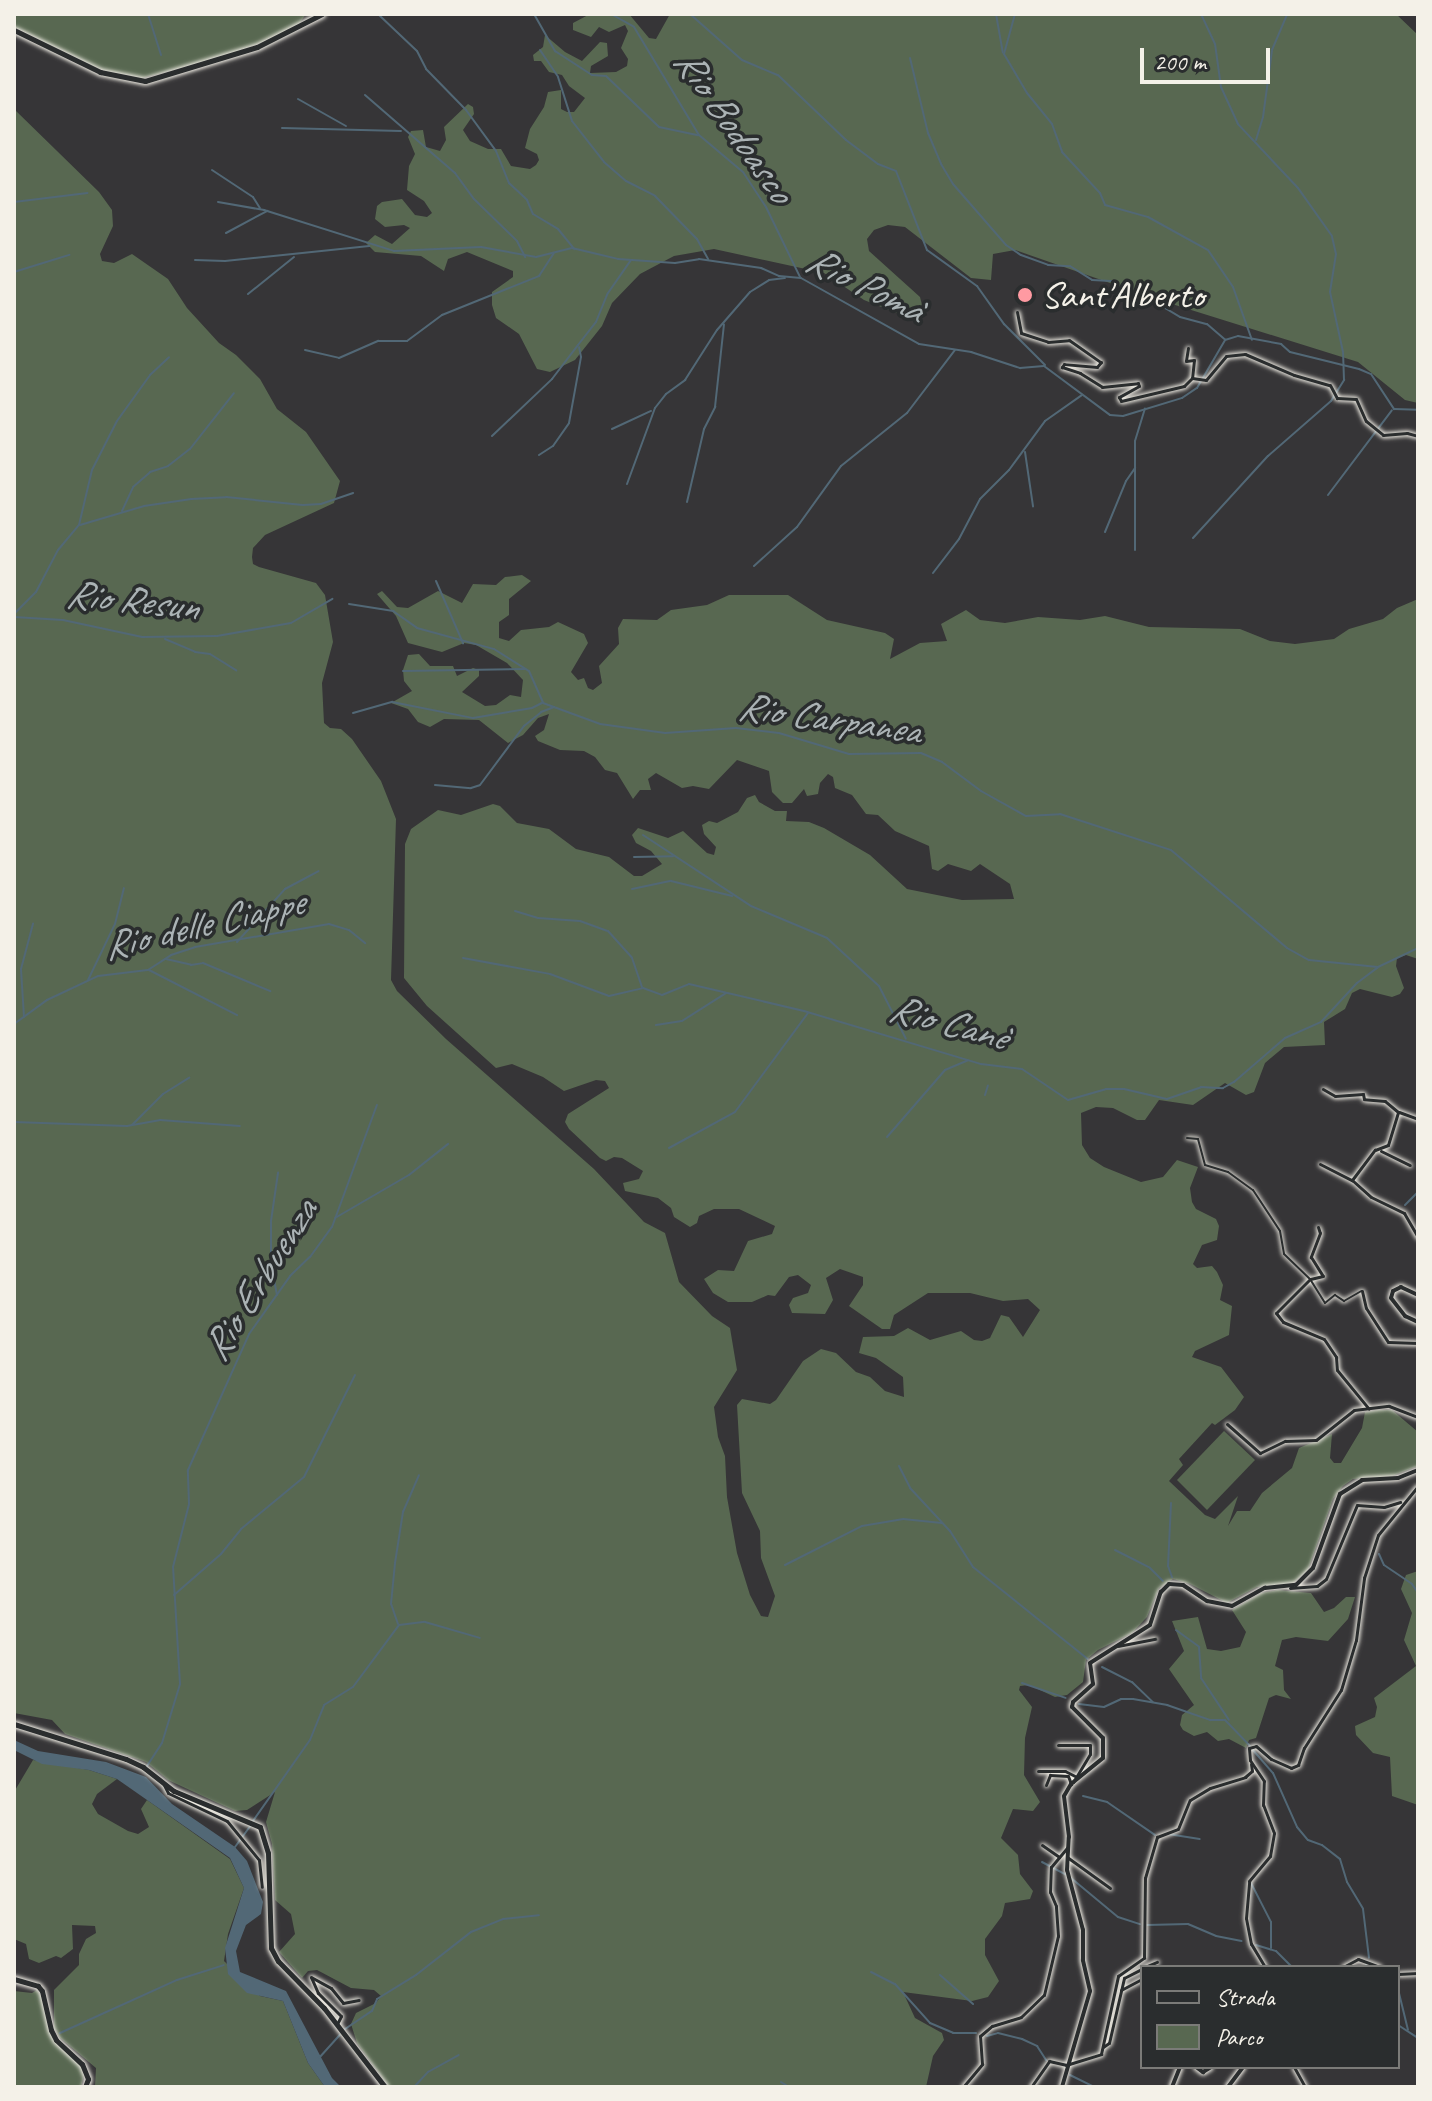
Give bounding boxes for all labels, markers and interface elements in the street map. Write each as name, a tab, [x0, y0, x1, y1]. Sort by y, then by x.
scale bar	[1144, 32, 1274, 82]
water label: Rio Bodoasco	[664, 39, 804, 211]
text: 200 m	[1154, 47, 1206, 77]
water label: Rio Pomà	[799, 235, 931, 333]
place label: Sant'Alberto	[1041, 272, 1204, 318]
marker: Sant'Alberto	[1016, 286, 1034, 304]
water label: Rio Resun	[63, 569, 201, 631]
water label: Rio Carpanea	[735, 681, 923, 755]
water label: Rio delle Ciappe	[99, 878, 307, 970]
water label: Rio Canè	[884, 983, 1012, 1061]
water label: Rio Erbuenza	[191, 1191, 327, 1369]
legend	[1140, 1965, 1400, 2069]
text: Strada	[1216, 1982, 1274, 2012]
text: Parco	[1216, 2022, 1262, 2052]

